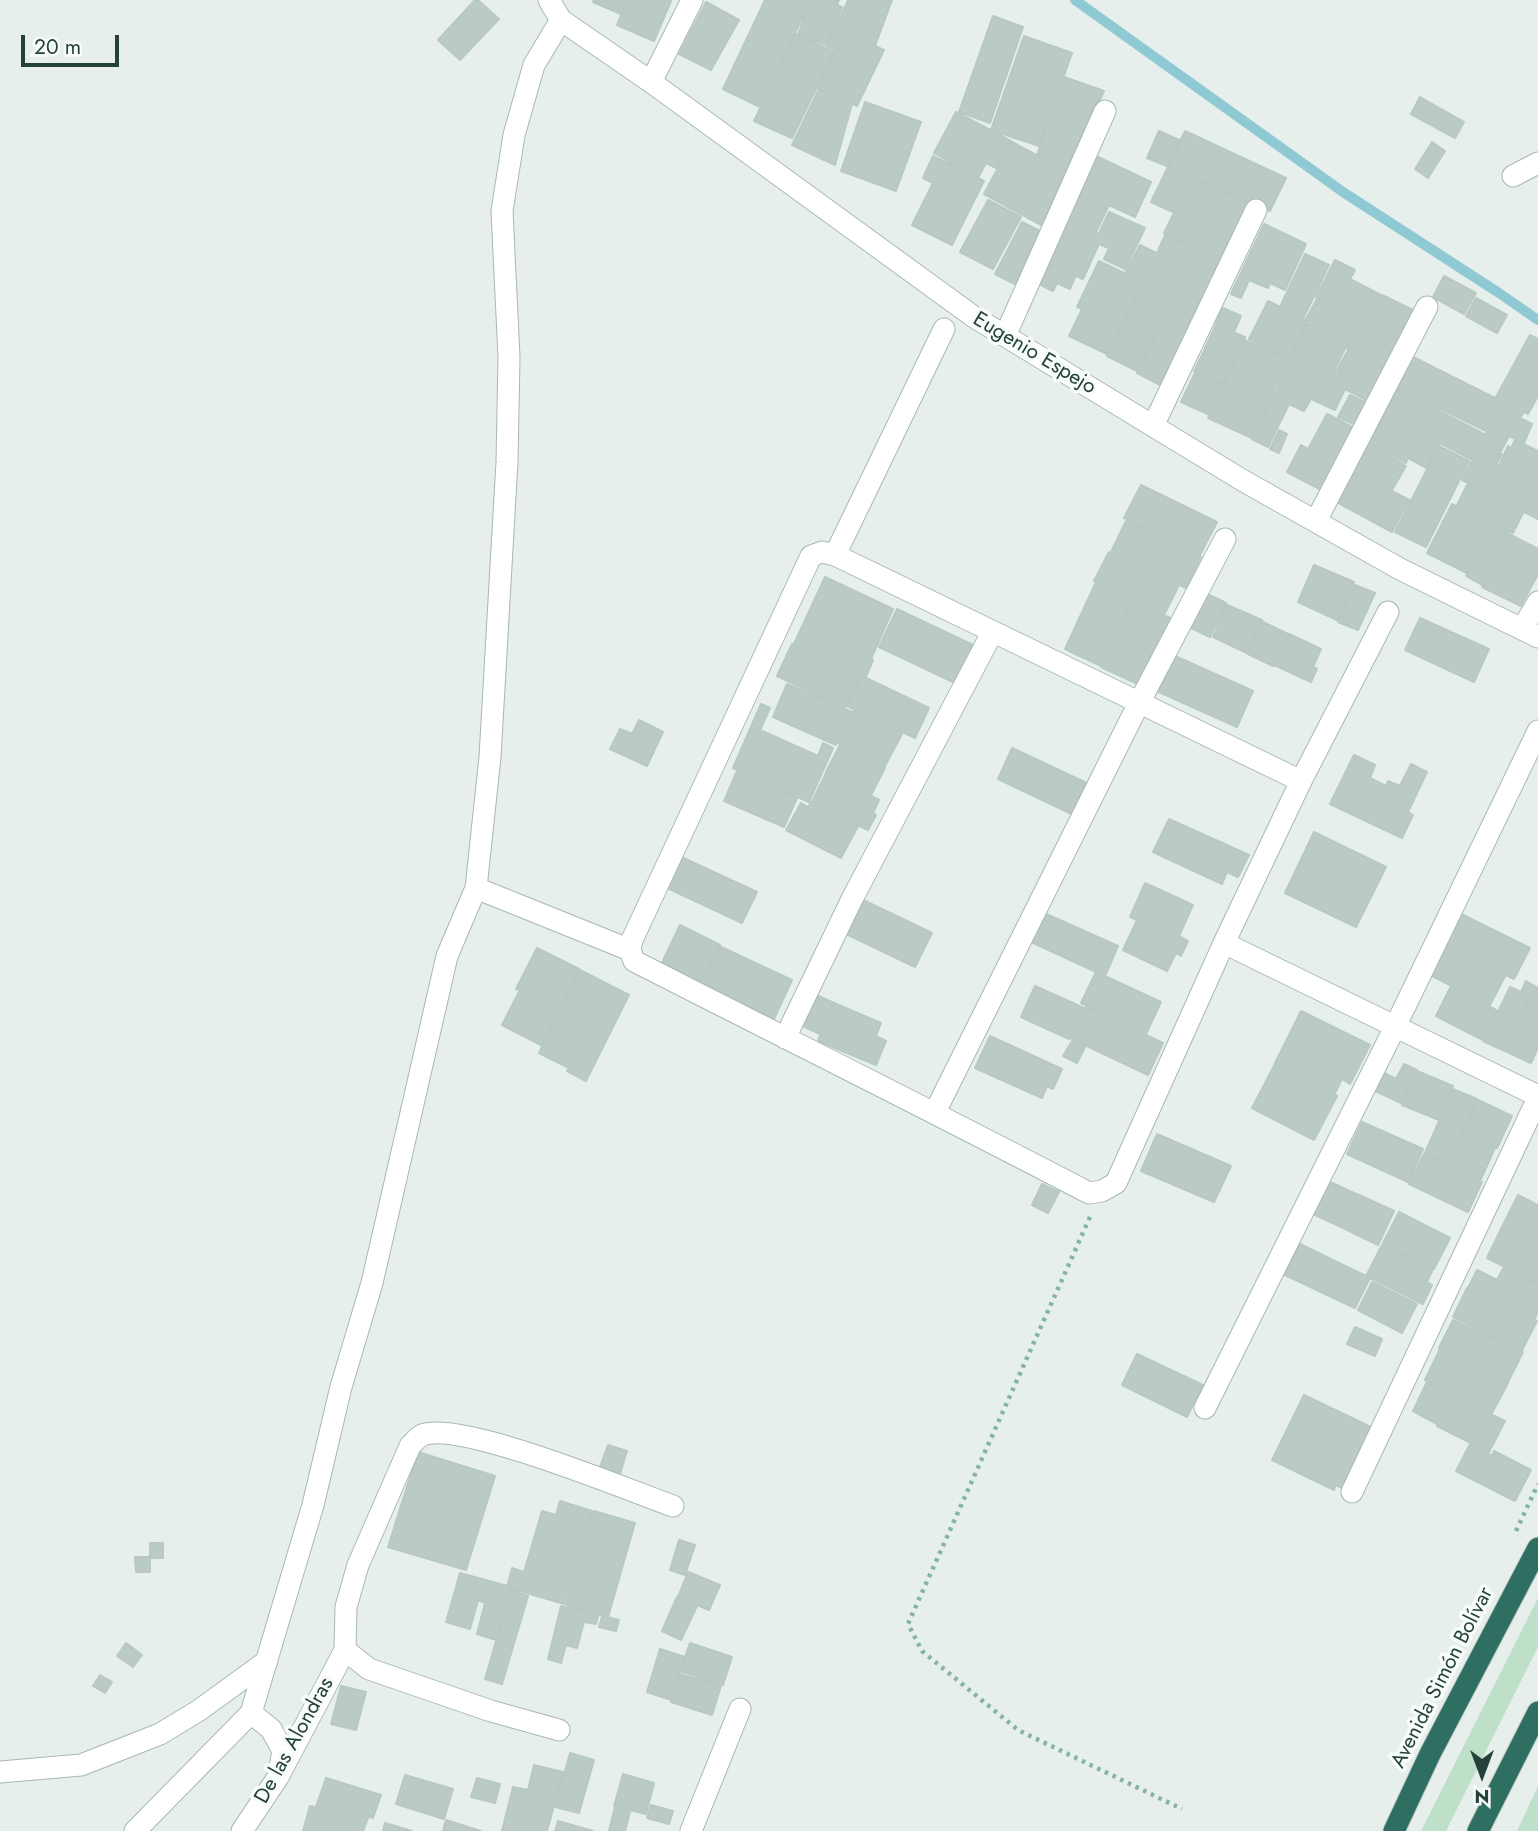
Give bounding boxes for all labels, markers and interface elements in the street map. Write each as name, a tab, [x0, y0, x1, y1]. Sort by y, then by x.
scale bar	[24, 21, 122, 65]
text: 20 m	[34, 32, 81, 62]
street label: Eugenio Espejo	[968, 307, 1100, 401]
street label: Avenida Simón Bolívar	[1386, 1583, 1500, 1773]
street label: De las Alondras	[250, 1674, 340, 1808]
north arrow	[1447, 1740, 1517, 1810]
text: N	[1474, 1783, 1490, 1810]

